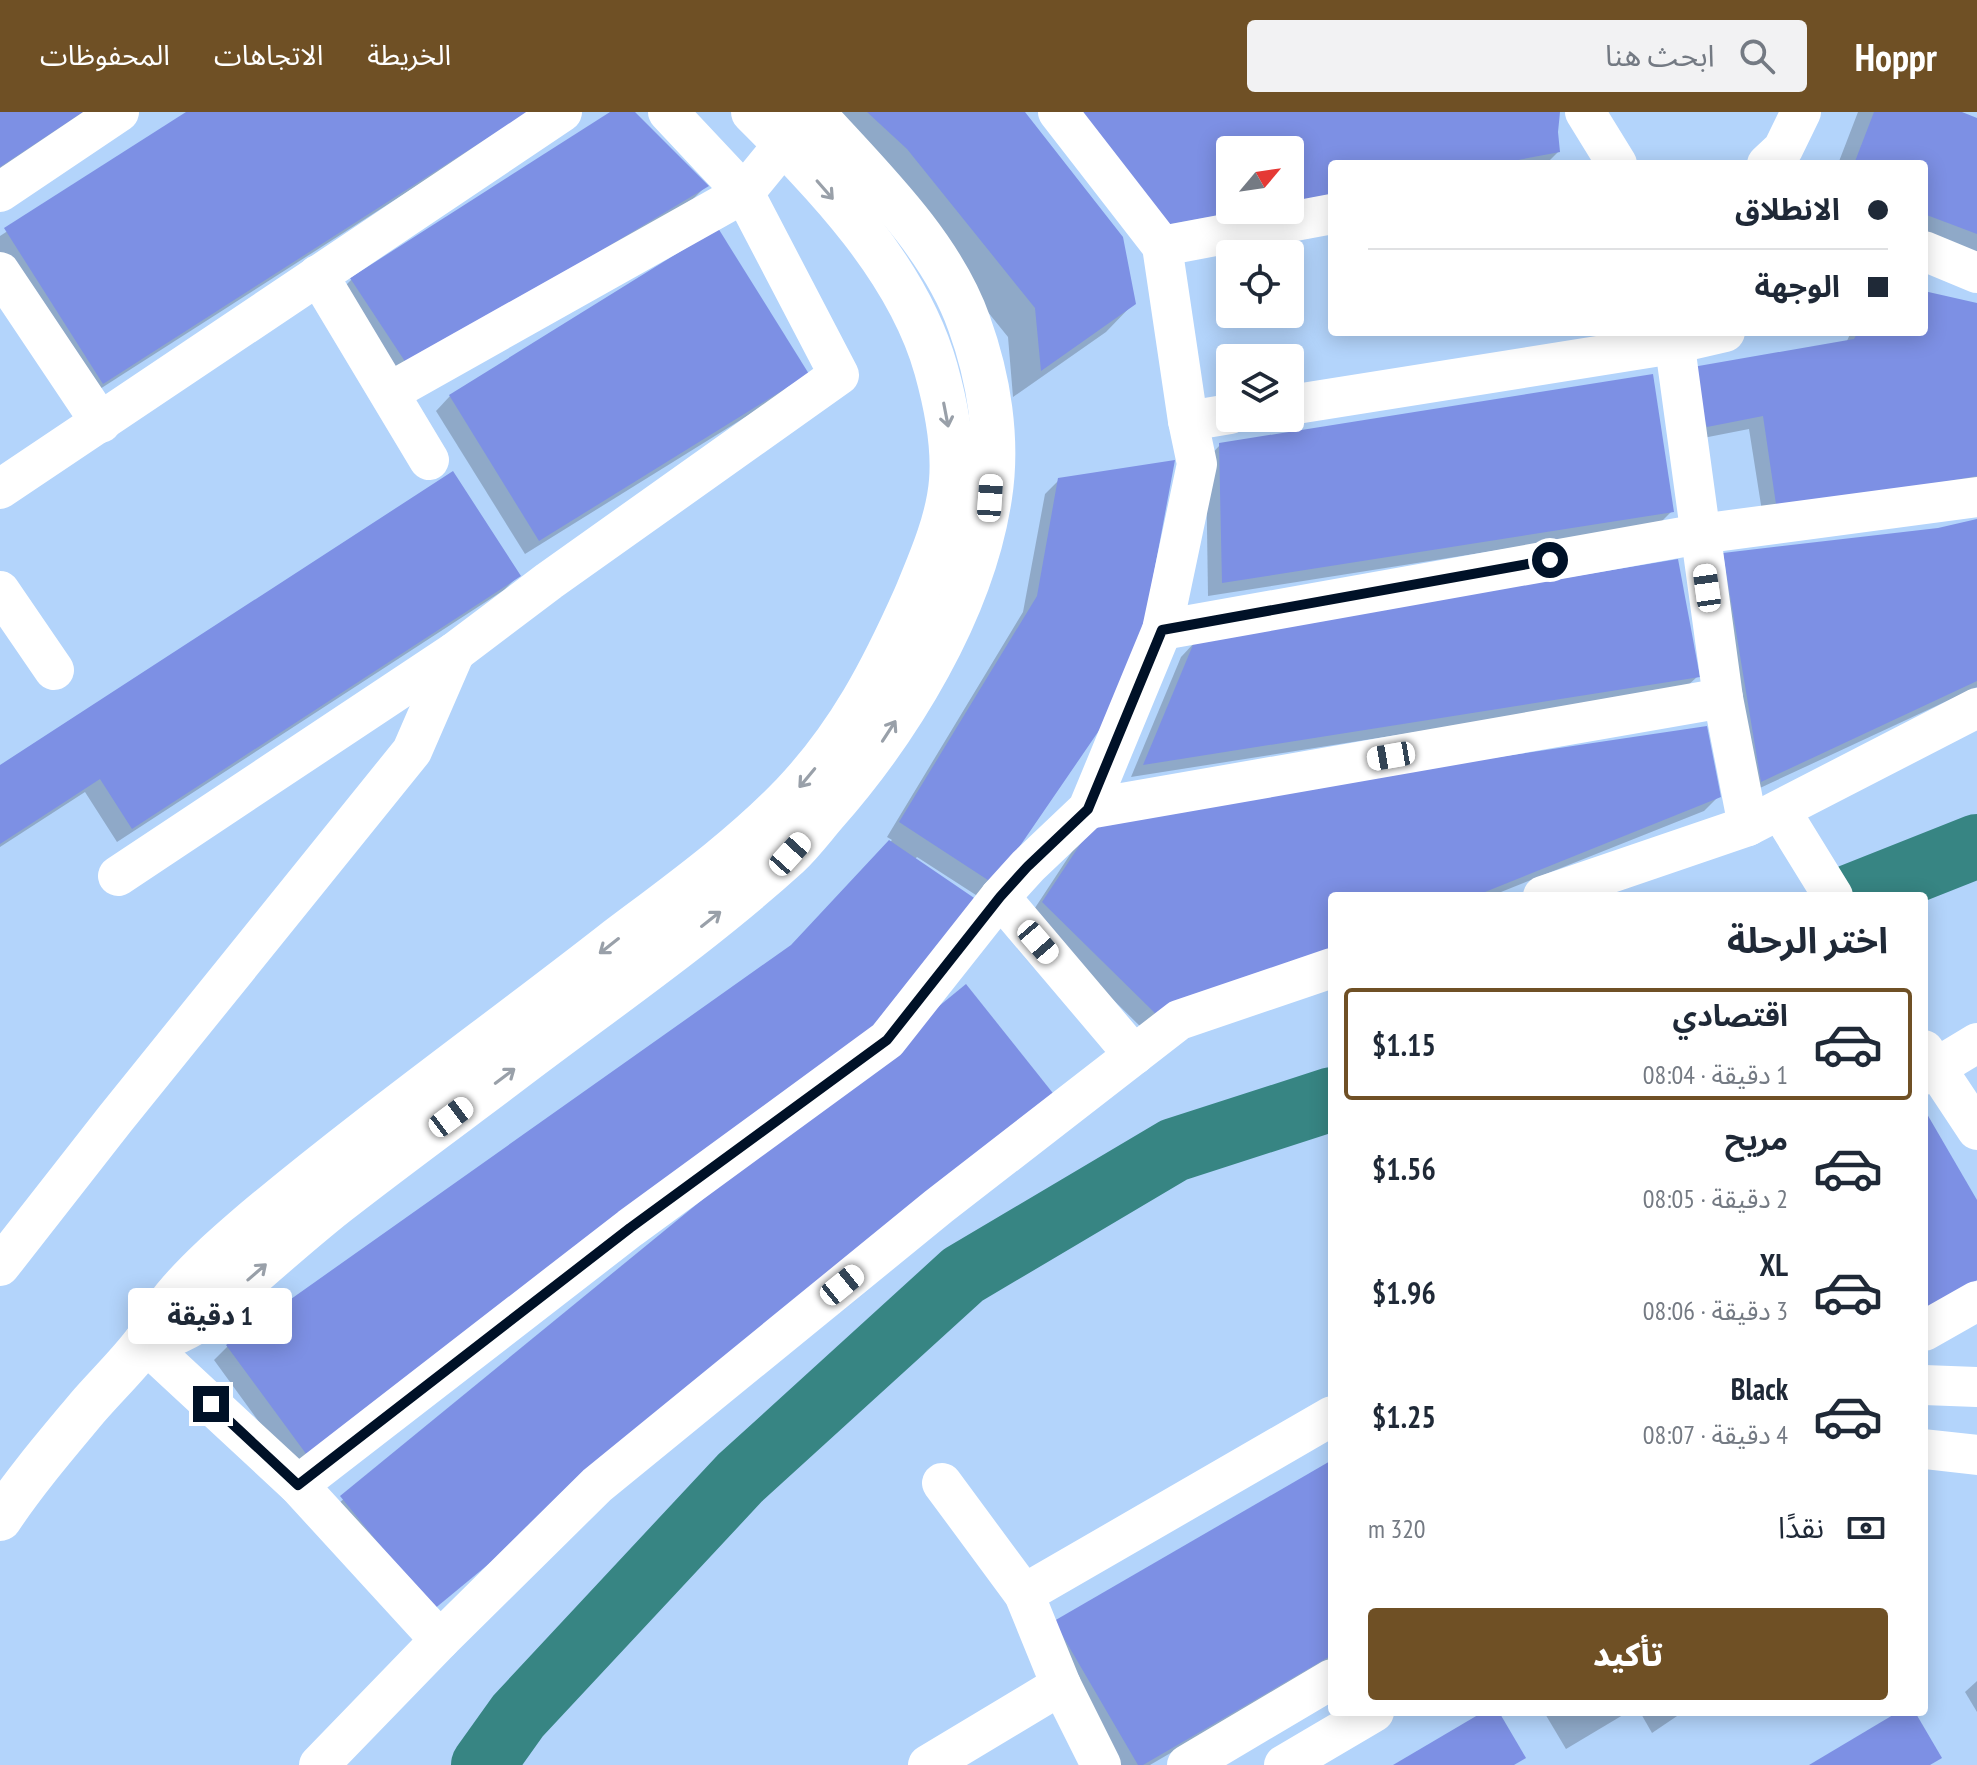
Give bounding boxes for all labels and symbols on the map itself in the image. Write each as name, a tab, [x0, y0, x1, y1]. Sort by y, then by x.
north arrow	[1216, 136, 1304, 224]
one-way arrow	[815, 179, 833, 199]
one-way arrow	[939, 402, 954, 427]
car	[976, 473, 1004, 523]
route start	[1532, 542, 1568, 578]
car	[1692, 563, 1722, 613]
one-way arrow	[881, 720, 897, 743]
car	[1365, 740, 1417, 772]
one-way arrow	[798, 767, 816, 787]
car	[765, 828, 815, 880]
one-way arrow	[700, 911, 722, 928]
car	[1013, 916, 1063, 968]
one-way arrow	[599, 938, 620, 955]
one-way arrow	[494, 1068, 515, 1085]
car	[425, 1093, 477, 1141]
car	[816, 1261, 868, 1309]
one-way arrow	[246, 1263, 266, 1281]
callout: 1 دقيقة	[129, 1288, 293, 1344]
route end	[193, 1386, 229, 1422]

